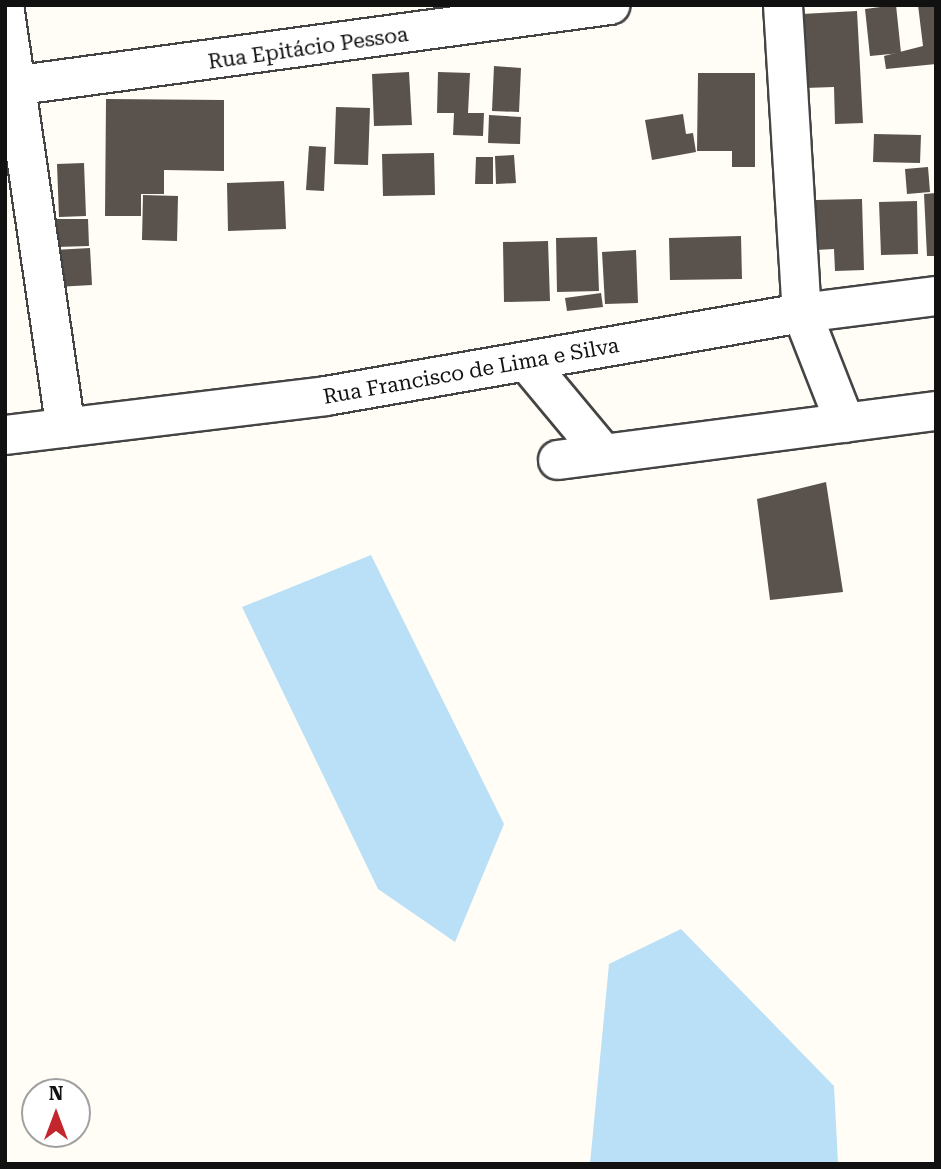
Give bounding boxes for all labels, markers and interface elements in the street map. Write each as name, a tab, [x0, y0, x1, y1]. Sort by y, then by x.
street label: Rua Epitácio Pessoa	[206, 21, 410, 75]
street label: Rua Francisco de Lima e Silva	[321, 333, 621, 409]
north arrow	[21, 1078, 91, 1148]
text: N	[49, 1082, 63, 1105]

